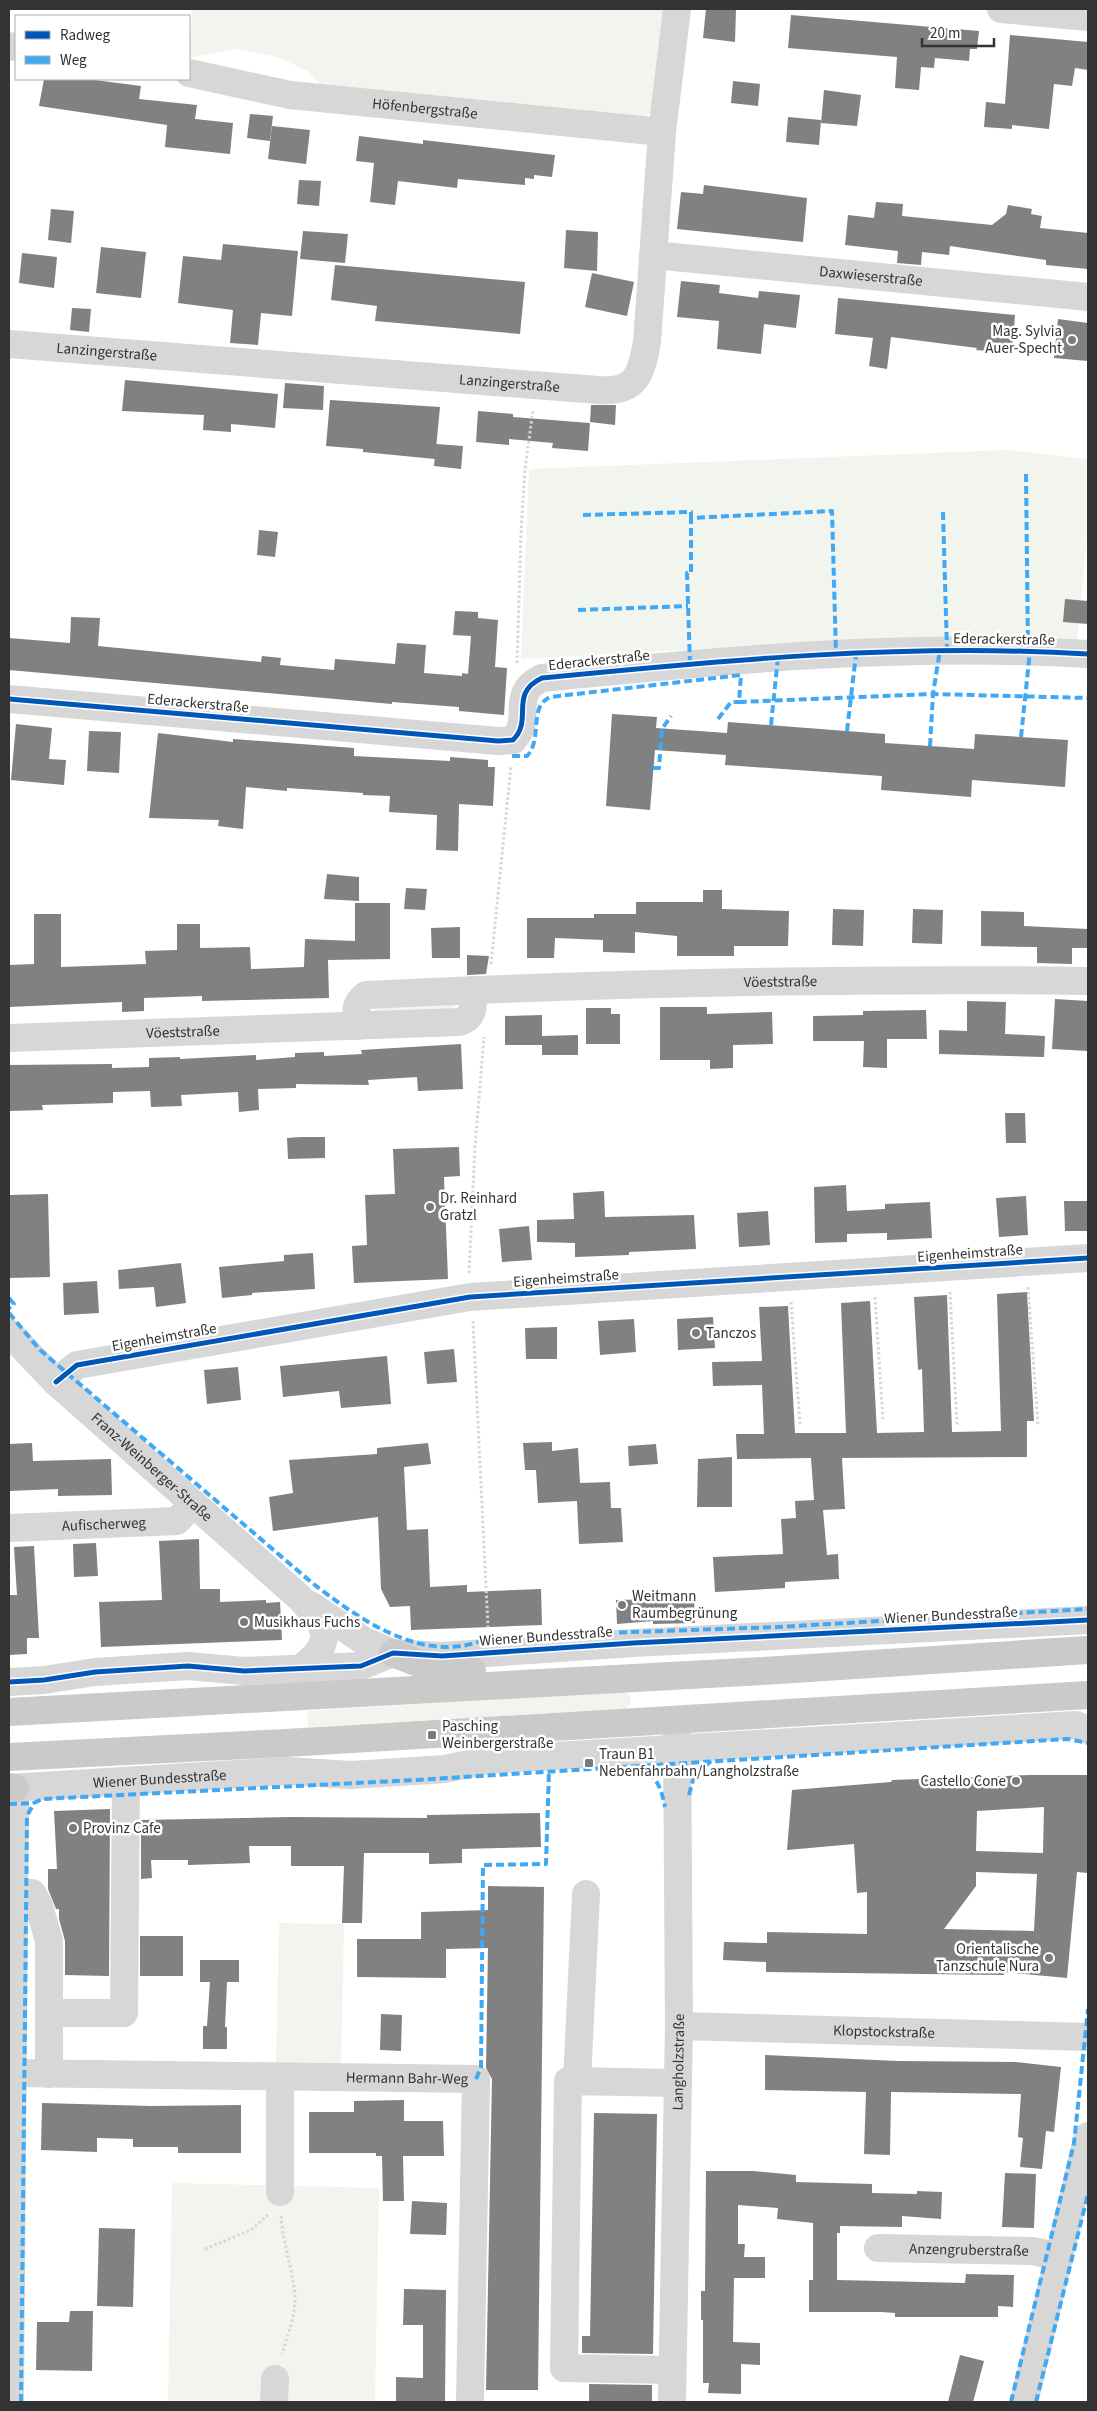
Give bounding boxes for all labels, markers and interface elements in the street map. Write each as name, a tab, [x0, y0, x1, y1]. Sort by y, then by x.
legend	[15, 15, 190, 80]
scale bar	[922, 15, 994, 47]
text: 20 m	[930, 23, 960, 44]
text: Radweg	[60, 25, 110, 46]
text: Weg	[60, 50, 87, 71]
street label: Höfenbergstraße	[371, 93, 479, 125]
street label: Daxwieserstraße	[818, 261, 924, 292]
place label: Mag. Sylvia Auer-Specht	[985, 321, 1062, 359]
marker: Mag. Sylvia Auer-Specht	[1066, 334, 1078, 346]
street label: Lanzingerstraße	[56, 338, 158, 367]
street label: Lanzingerstraße	[458, 369, 561, 398]
street label: Ederackerstraße	[953, 628, 1055, 651]
street label: Ederackerstraße	[547, 645, 651, 676]
street label: Ederackerstraße	[146, 689, 250, 718]
street label: Vöeststraße	[743, 971, 817, 993]
street label: Vöeststraße	[146, 1021, 220, 1044]
place label: Dr. Reinhard Gratzl	[440, 1188, 517, 1226]
marker: Dr. Reinhard Gratzl	[424, 1201, 436, 1213]
street label: Eigenheimstraße	[916, 1239, 1024, 1268]
street label: Eigenheimstraße	[512, 1264, 620, 1293]
street label: Eigenheimstraße	[110, 1318, 218, 1357]
place label: Tanczos	[706, 1323, 756, 1344]
marker: Tanczos	[690, 1327, 702, 1339]
street label: Franz-Weinberger-Straße	[86, 1408, 217, 1527]
street label: Aufischerweg	[61, 1512, 147, 1537]
place label: Weitmann Raumbegrünung	[632, 1586, 738, 1624]
marker: Weitmann Raumbegrünung	[616, 1599, 628, 1611]
street label: Wiener Bundesstraße	[884, 1602, 1018, 1629]
place label: Musikhaus Fuchs	[254, 1612, 360, 1633]
marker: Musikhaus Fuchs	[238, 1616, 250, 1628]
street label: Wiener Bundesstraße	[479, 1621, 613, 1652]
place label: Pasching Weinbergerstraße	[442, 1716, 553, 1754]
marker: Pasching Weinbergerstraße	[426, 1729, 438, 1741]
place label: Traun B1 Nebenfahrbahn/Langholzstraße	[599, 1744, 799, 1782]
marker: Traun B1 Nebenfahrbahn/Langholzstraße	[583, 1757, 595, 1769]
street label: Wiener Bundesstraße	[92, 1765, 227, 1794]
place label: Castello Cone	[920, 1771, 1006, 1792]
marker: Castello Cone	[1010, 1775, 1022, 1787]
place label: Provinz Cafe	[83, 1818, 161, 1839]
marker: Provinz Cafe	[67, 1822, 79, 1834]
place label: Orientalische Tanzschule Nura	[936, 1939, 1039, 1977]
marker: Orientalische Tanzschule Nura	[1043, 1952, 1055, 1964]
street label: Langholzstraße	[667, 2014, 690, 2111]
street label: Klopstockstraße	[833, 2020, 935, 2044]
street label: Hermann Bahr-Weg	[346, 2067, 469, 2090]
street label: Anzengruberstraße	[909, 2239, 1029, 2262]

